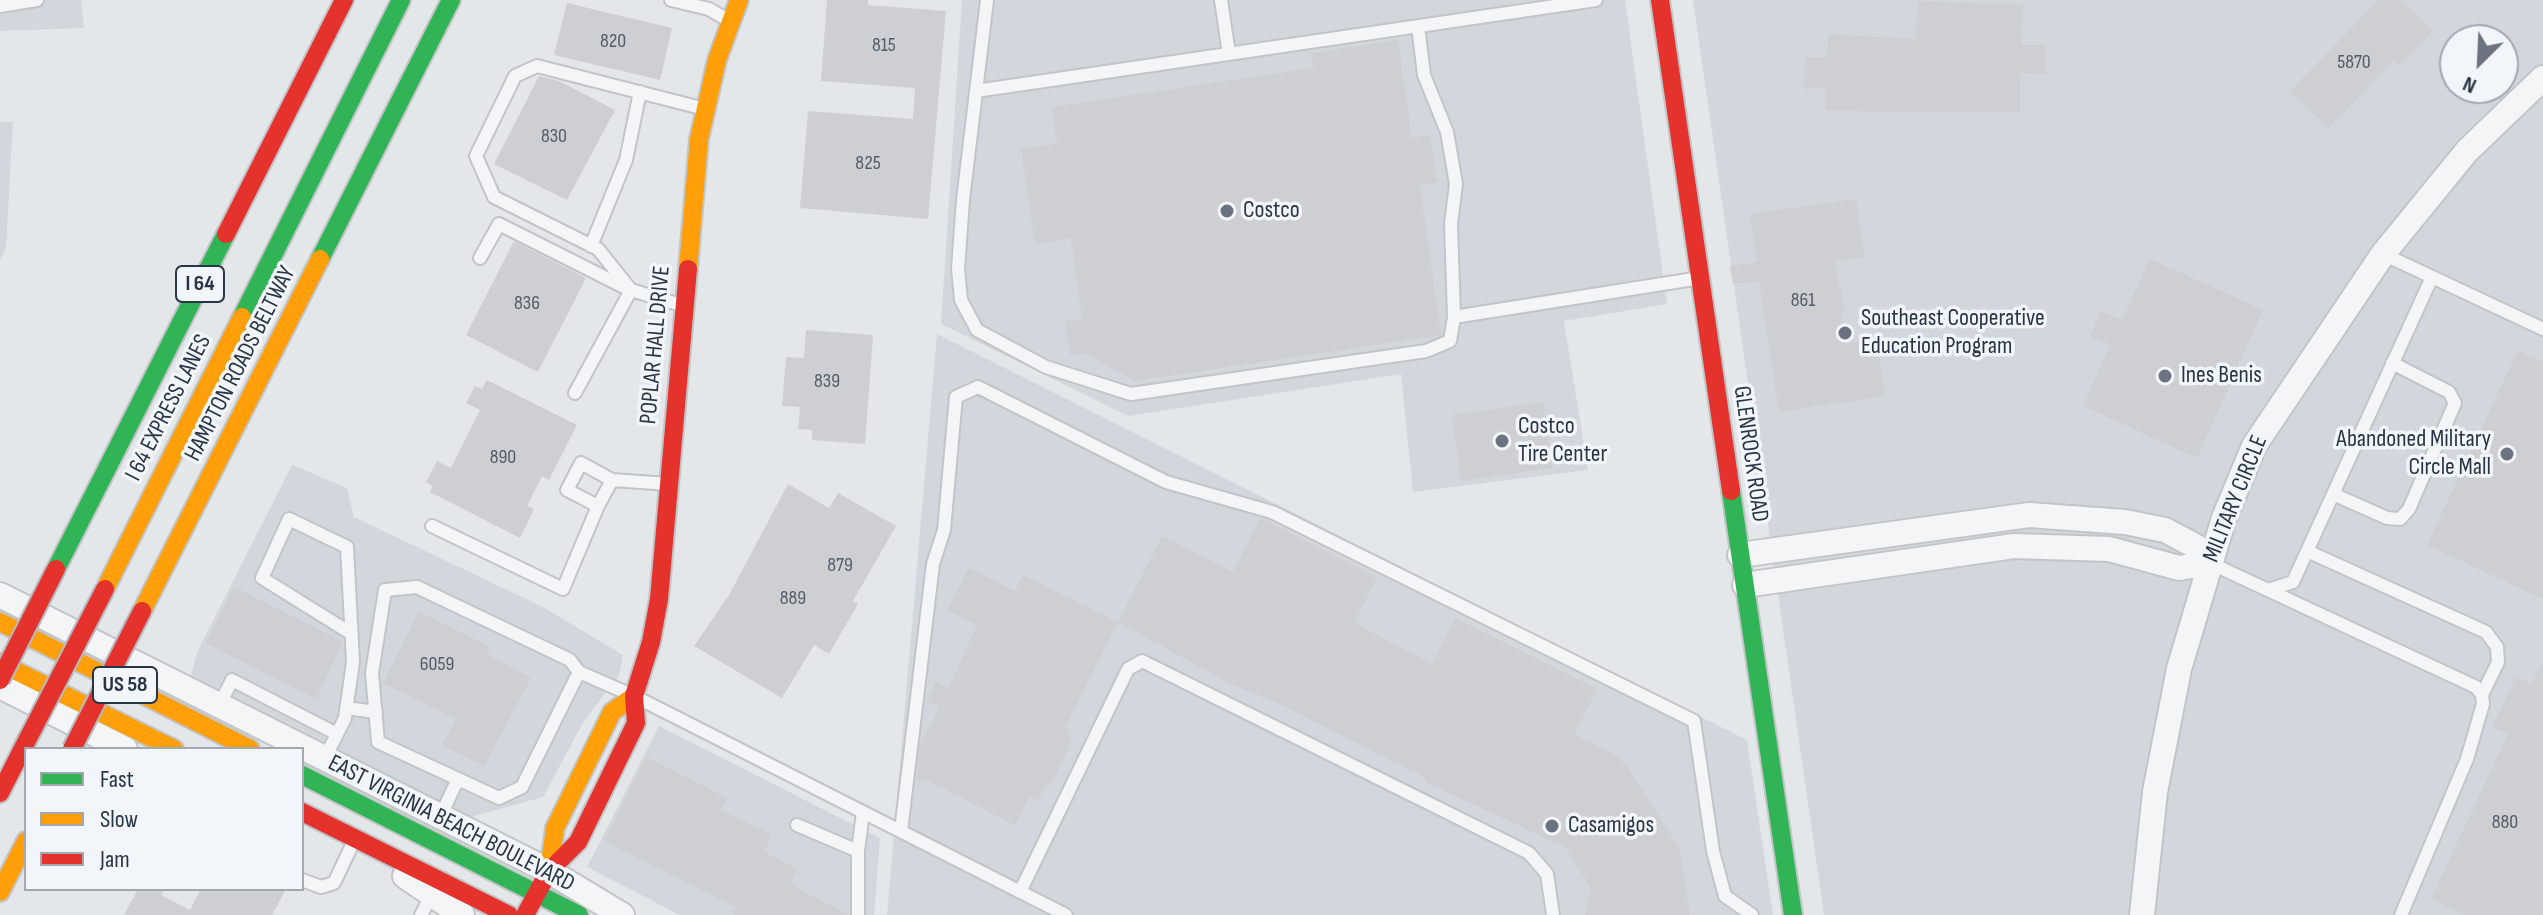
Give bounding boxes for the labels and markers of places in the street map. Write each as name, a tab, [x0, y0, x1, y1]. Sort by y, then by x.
place label: Costco	[1243, 197, 1300, 225]
marker: Costco	[1218, 202, 1236, 220]
place label: Southeast Cooperative Education Program	[1861, 305, 2045, 361]
marker: Southeast Cooperative Education Program	[1836, 324, 1854, 342]
place label: Ines Benis	[2181, 362, 2262, 390]
marker: Ines Benis	[2156, 367, 2174, 385]
place label: Costco Tire Center	[1518, 413, 1607, 469]
place label: Abandoned Military Circle Mall	[2336, 426, 2491, 482]
marker: Costco Tire Center	[1493, 432, 1511, 450]
marker: Abandoned Military Circle Mall	[2498, 445, 2516, 463]
place label: Casamigos	[1568, 812, 1654, 840]
marker: Casamigos	[1543, 817, 1561, 835]

